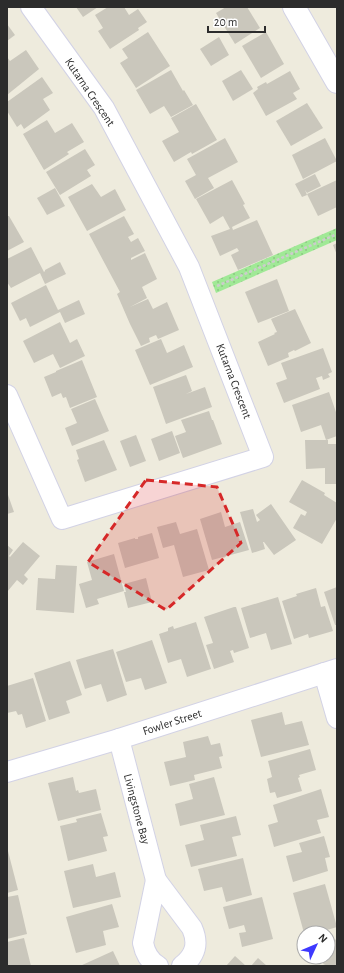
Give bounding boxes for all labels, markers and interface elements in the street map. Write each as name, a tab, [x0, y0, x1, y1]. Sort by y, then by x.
scale bar	[208, 8, 265, 34]
text: 20 m	[214, 16, 237, 28]
street label: Kutarna Crescent	[63, 56, 117, 128]
street label: Kutarna Crescent	[214, 342, 254, 420]
street label: Fowler Street	[141, 707, 203, 737]
street label: Livingstone Bay	[121, 772, 152, 846]
north arrow	[296, 925, 336, 965]
text: N	[316, 932, 329, 945]

